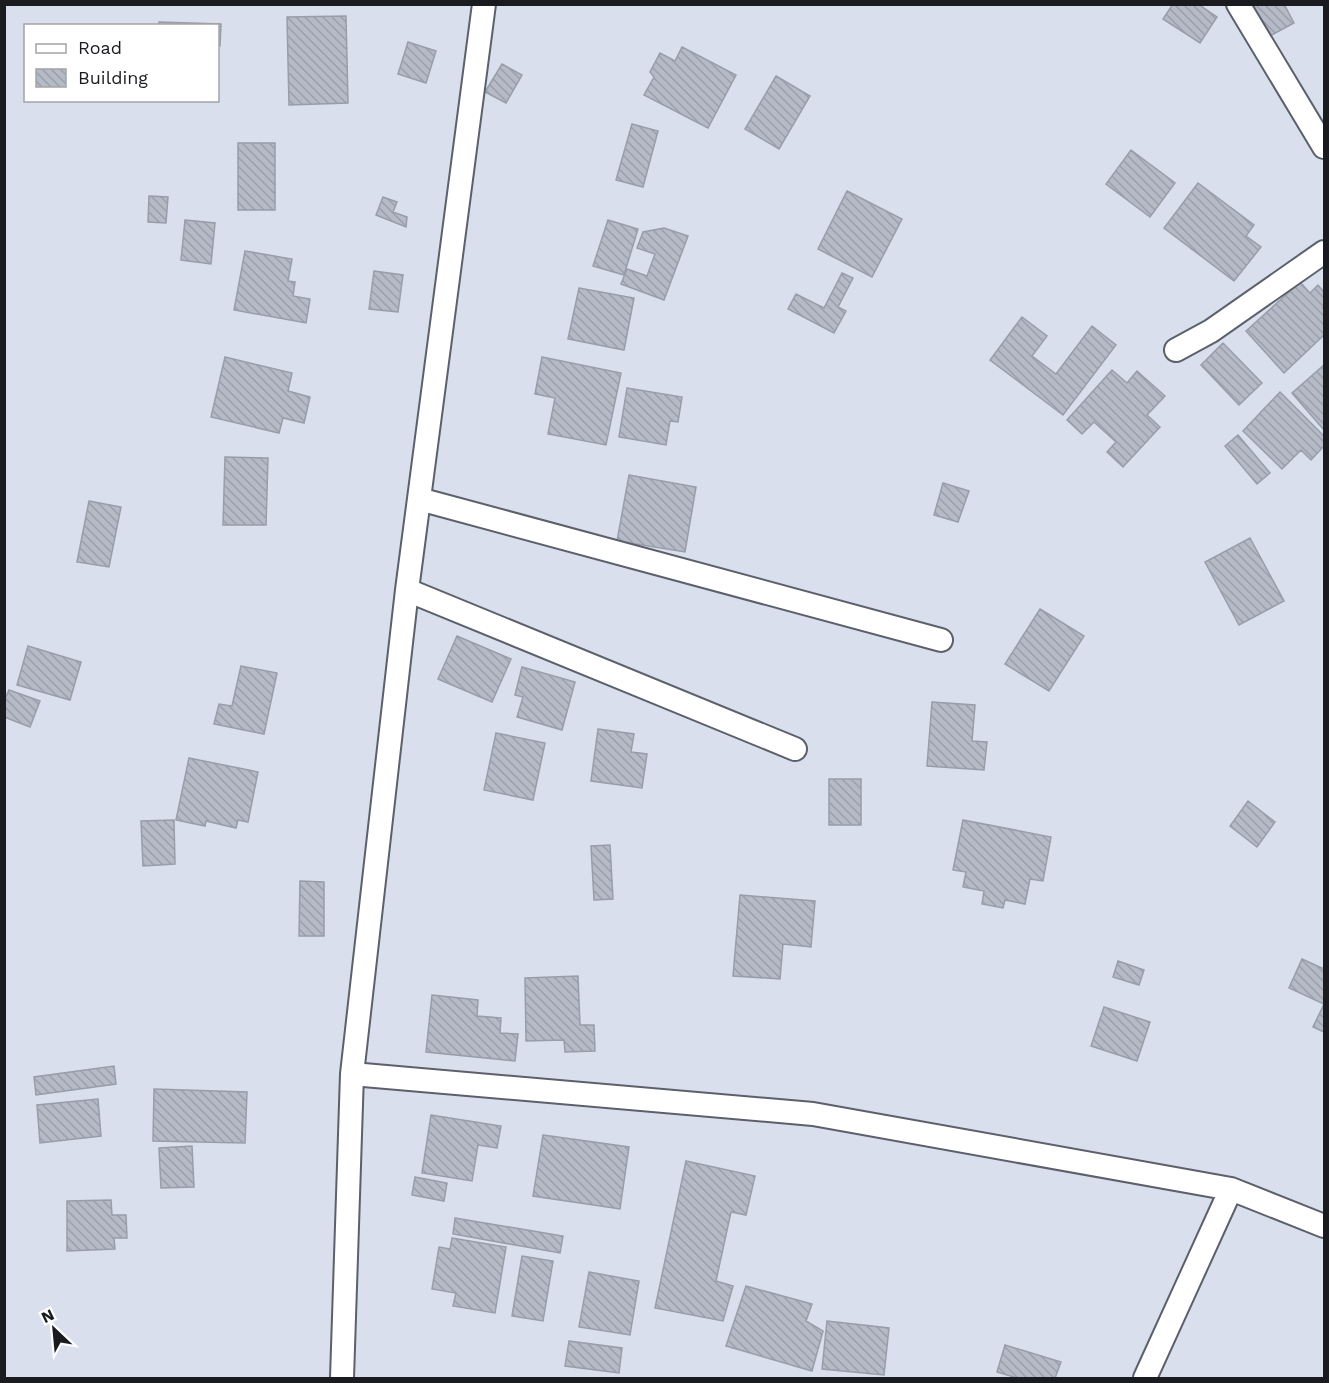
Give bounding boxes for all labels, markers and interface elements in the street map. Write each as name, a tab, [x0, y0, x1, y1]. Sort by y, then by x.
legend	[24, 24, 219, 102]
text: Road	[78, 37, 122, 58]
text: Building	[78, 67, 148, 88]
north arrow	[24, 1299, 84, 1359]
text: N	[38, 1305, 57, 1327]

